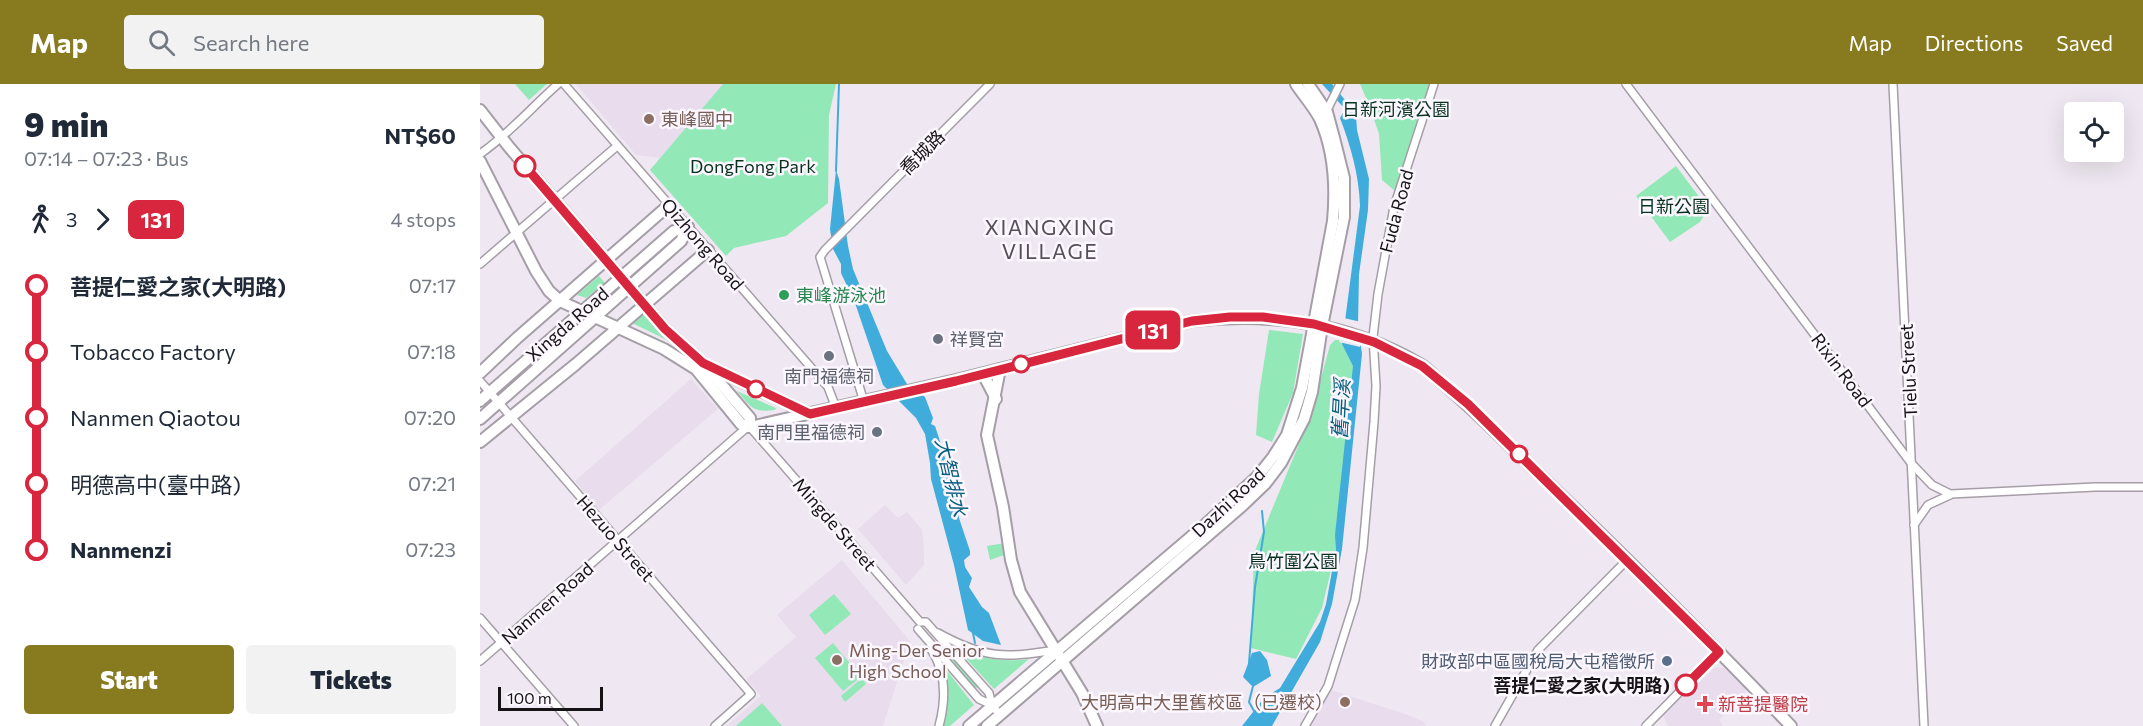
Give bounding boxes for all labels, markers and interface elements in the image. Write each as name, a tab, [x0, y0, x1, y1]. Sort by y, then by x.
search box	[124, 15, 544, 69]
text: Map	[30, 25, 88, 59]
icon: search	[145, 26, 178, 59]
text: Search here	[193, 29, 309, 56]
text: Map	[1849, 30, 1892, 55]
text: Directions	[1925, 30, 2023, 55]
text: Saved	[2056, 30, 2113, 55]
park label: 日新河濱公園	[1342, 98, 1450, 120]
map controls	[2064, 102, 2124, 162]
button: locate	[2064, 102, 2124, 162]
text: 9 min	[24, 103, 108, 144]
place label: 東峰國中	[661, 108, 733, 130]
marker: 東峰國中	[642, 112, 656, 126]
text: NT$60	[384, 122, 456, 149]
street label: 喬城路	[895, 125, 949, 179]
text: 07:14 – 07:23 · Bus	[24, 146, 189, 170]
unlabelled marker	[514, 155, 536, 177]
park label: DongFong Park	[690, 155, 816, 177]
street label: Fuda Road	[1374, 167, 1418, 255]
street label: Qizhong Road	[657, 193, 749, 295]
park label: 日新公園	[1638, 195, 1710, 217]
icon: walk	[24, 203, 57, 236]
icon: forward	[86, 203, 119, 236]
text: 3	[66, 207, 77, 231]
text: 131	[140, 207, 172, 232]
text: 4 stops	[390, 207, 456, 231]
district label: XIANGXING VILLAGE	[985, 214, 1115, 263]
text: 菩提仁愛之家(大明路)	[70, 273, 286, 300]
text: 07:17	[409, 273, 456, 297]
street label: Xingda Road	[521, 282, 613, 366]
place label: 東峰游泳池	[796, 284, 886, 306]
marker: 東峰游泳池	[777, 288, 791, 302]
line badge: 131	[1118, 310, 1188, 350]
text: 131	[1137, 318, 1169, 343]
street label: Tielu Street	[1895, 323, 1921, 419]
place label: 祥賢宮	[950, 328, 1004, 350]
street label: Rixin Road	[1807, 329, 1877, 411]
marker: 祥賢宮	[931, 332, 945, 346]
text: Tobacco Factory	[70, 338, 236, 365]
text: 07:18	[407, 339, 456, 363]
marker: 南門福德祠	[822, 349, 836, 363]
unlabelled marker	[1012, 355, 1030, 373]
place label: 南門福德祠	[784, 365, 874, 387]
water label: 舊旱溪	[1326, 375, 1354, 440]
unlabelled marker	[747, 380, 765, 398]
text: Nanmen Qiaotou	[70, 404, 241, 431]
text: 07:20	[404, 405, 456, 429]
place label: 南門里福德祠	[757, 421, 865, 443]
marker: 南門里福德祠	[870, 425, 884, 439]
water label: 大智排水	[931, 435, 973, 520]
unlabelled marker	[1510, 445, 1528, 463]
street label: Dazhi Road	[1187, 463, 1269, 541]
text: 明德高中(臺中路)	[70, 471, 241, 498]
text: 07:21	[408, 471, 456, 495]
street label: Mingde Street	[789, 473, 881, 575]
street label: Hezuo Street	[573, 490, 659, 586]
text: Nanmenzi	[70, 536, 172, 563]
text: 07:23	[405, 537, 456, 561]
park label: 鳥竹圍公園	[1248, 550, 1338, 572]
street label: Nanmen Road	[497, 557, 597, 649]
place label: Ming-Der Senior High School	[849, 639, 984, 682]
button: Start	[24, 645, 234, 714]
button: Tickets	[246, 645, 456, 714]
place label: 財政部中區國稅局大屯稽徵所	[1421, 650, 1655, 672]
marker: Ming-Der Senior High School	[830, 653, 844, 667]
marker: 財政部中區國稅局大屯稽徵所	[1660, 654, 1674, 668]
place label: 菩提仁愛之家(大明路)	[1493, 674, 1670, 696]
marker: 菩提仁愛之家(大明路)	[1675, 674, 1697, 696]
scale bar	[498, 684, 603, 712]
text: 100 m	[507, 688, 552, 707]
place label: 大明高中大里舊校區（已遷校）	[1081, 691, 1333, 713]
place label: 新菩提醫院	[1718, 693, 1808, 715]
marker: 大明高中大里舊校區（已遷校）	[1338, 695, 1352, 709]
marker: 新菩提醫院	[1696, 695, 1714, 713]

